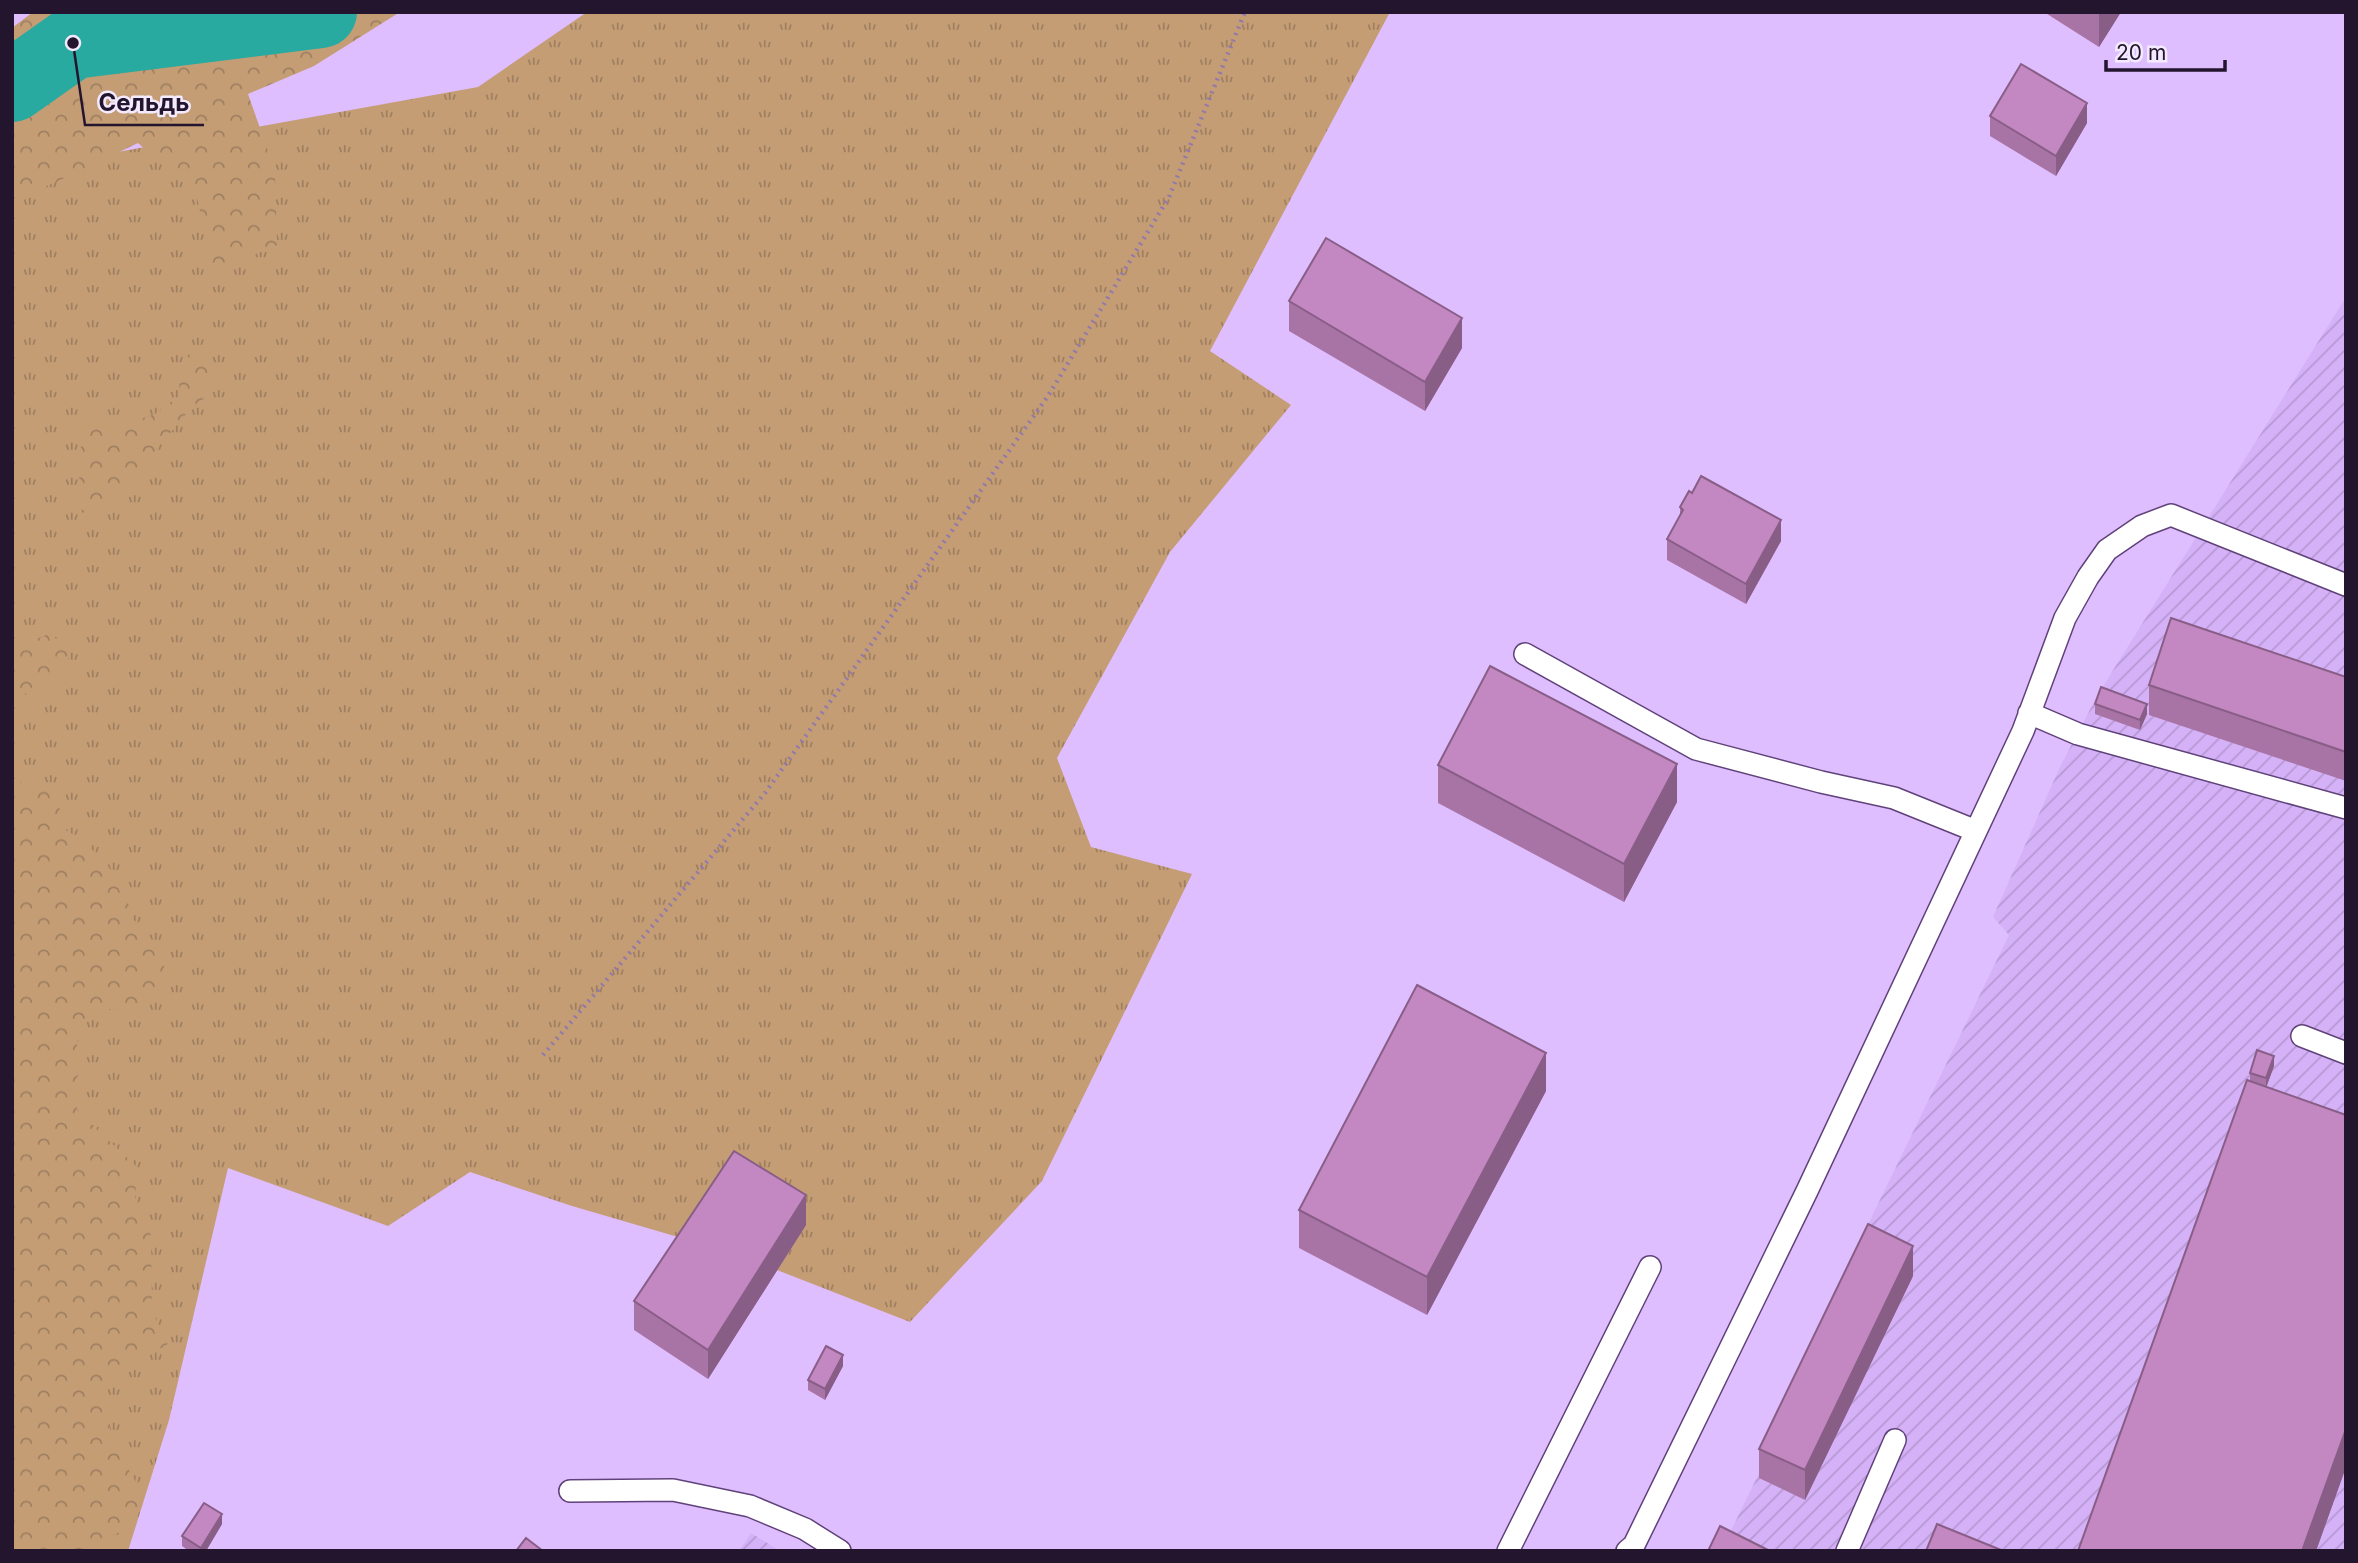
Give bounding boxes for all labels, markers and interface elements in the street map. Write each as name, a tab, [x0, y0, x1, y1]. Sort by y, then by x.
scale bar	[2106, 28, 2225, 72]
text: 20 m	[2116, 40, 2166, 65]
callout: Сельдь	[85, 80, 204, 125]
text: Сельдь	[99, 88, 189, 117]

